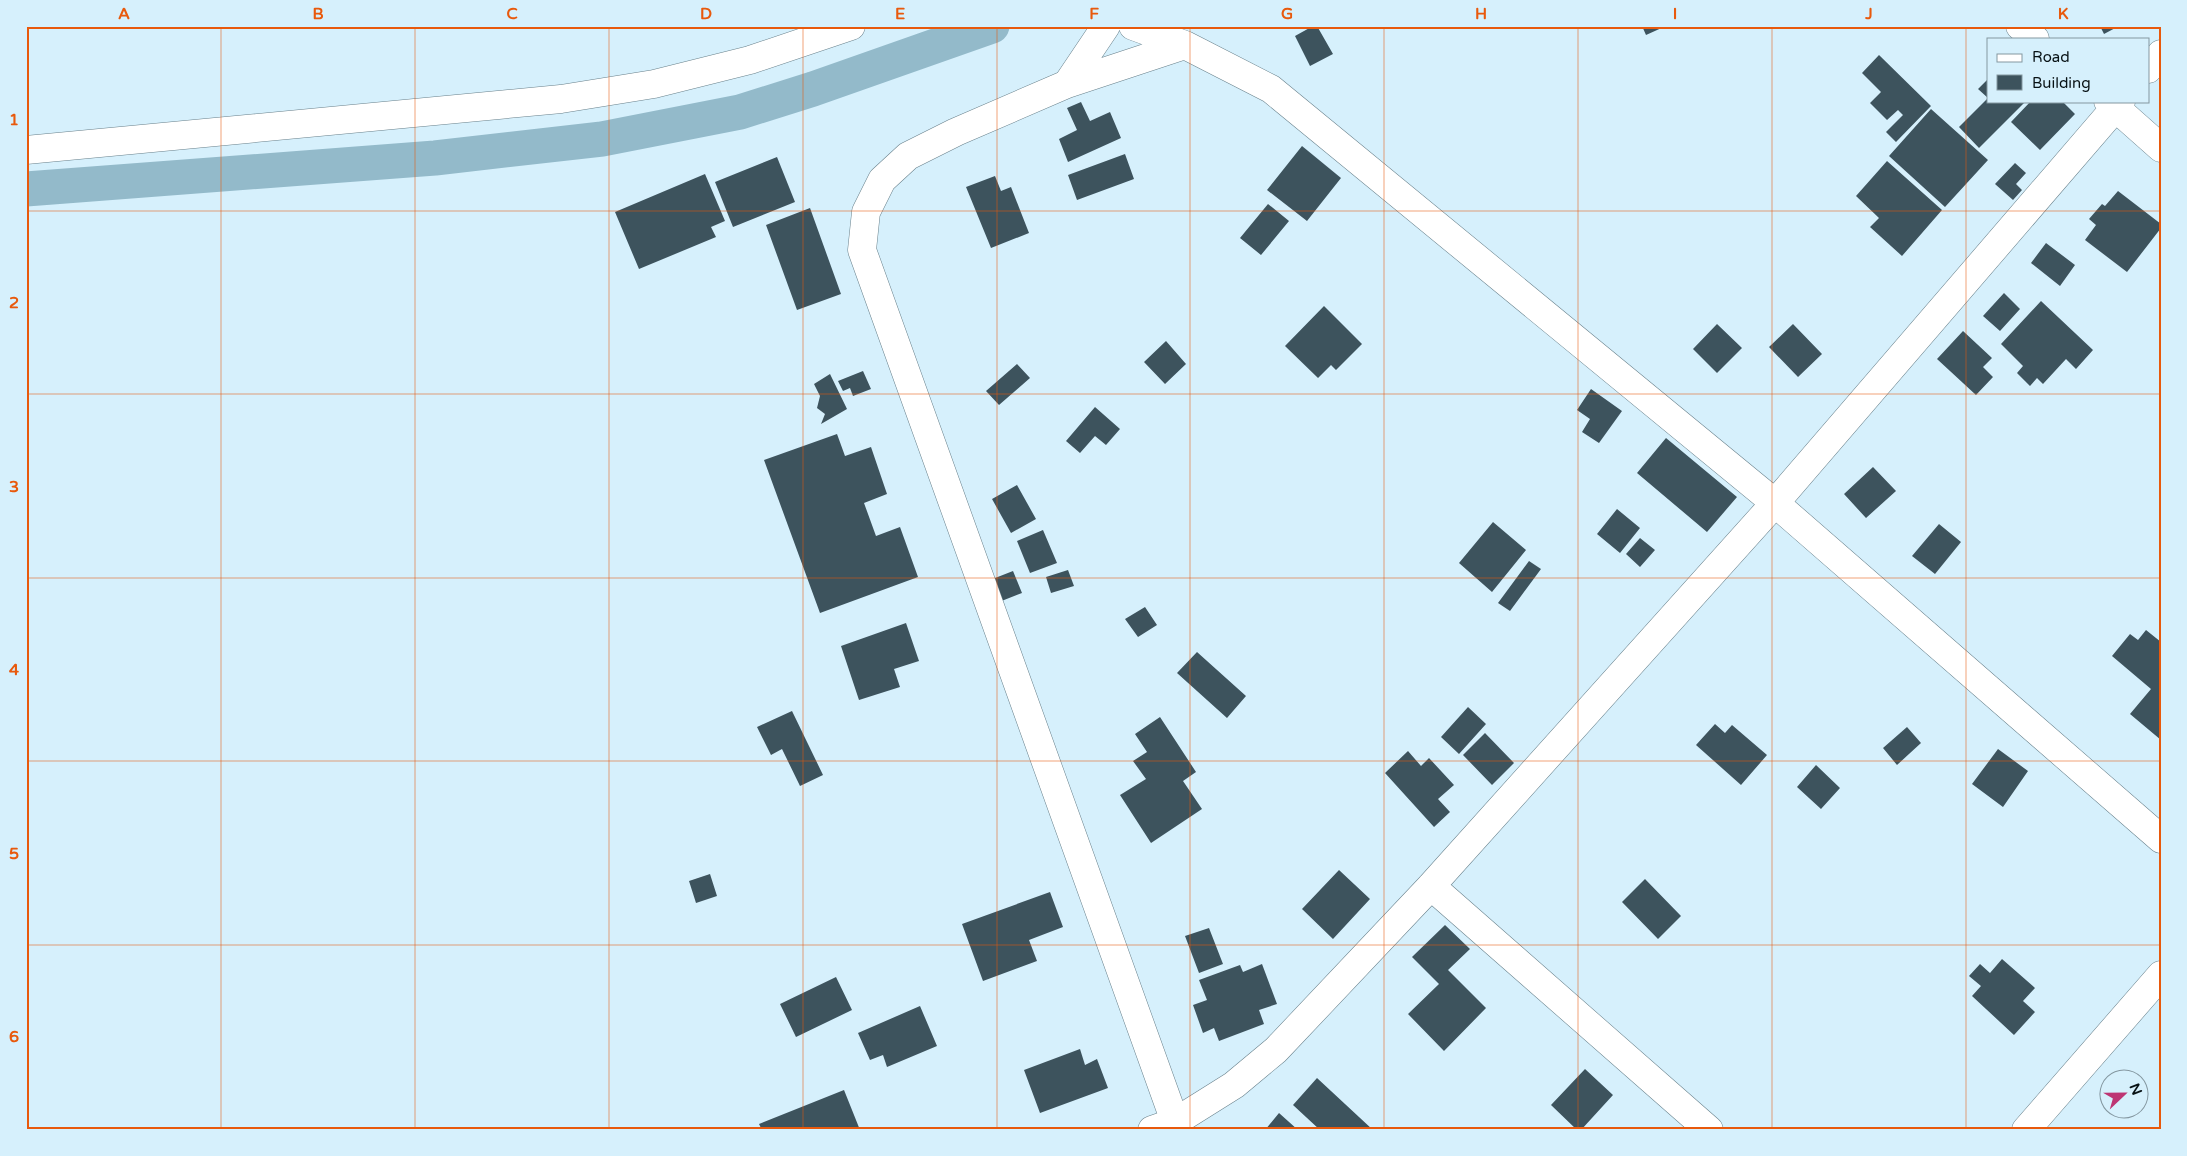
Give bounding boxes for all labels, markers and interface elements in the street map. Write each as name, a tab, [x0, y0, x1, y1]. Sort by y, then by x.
text: A	[118, 4, 130, 24]
text: B	[312, 4, 324, 24]
text: C	[506, 4, 518, 24]
text: D	[700, 4, 712, 24]
text: E	[895, 4, 905, 24]
text: F	[1089, 4, 1099, 24]
text: G	[1281, 4, 1293, 24]
text: H	[1475, 4, 1487, 24]
text: I	[1673, 4, 1677, 24]
text: J	[1864, 4, 1873, 24]
text: K	[2058, 4, 2069, 24]
legend	[1987, 38, 2150, 102]
text: Road	[2032, 48, 2070, 66]
text: Building	[2032, 74, 2091, 92]
text: 1	[9, 110, 19, 130]
text: 2	[9, 293, 19, 313]
text: 3	[9, 477, 19, 497]
text: 4	[9, 660, 19, 680]
text: 5	[9, 844, 19, 864]
text: 6	[9, 1027, 19, 1047]
north arrow	[2100, 1068, 2150, 1118]
text: N	[2126, 1081, 2146, 1098]

